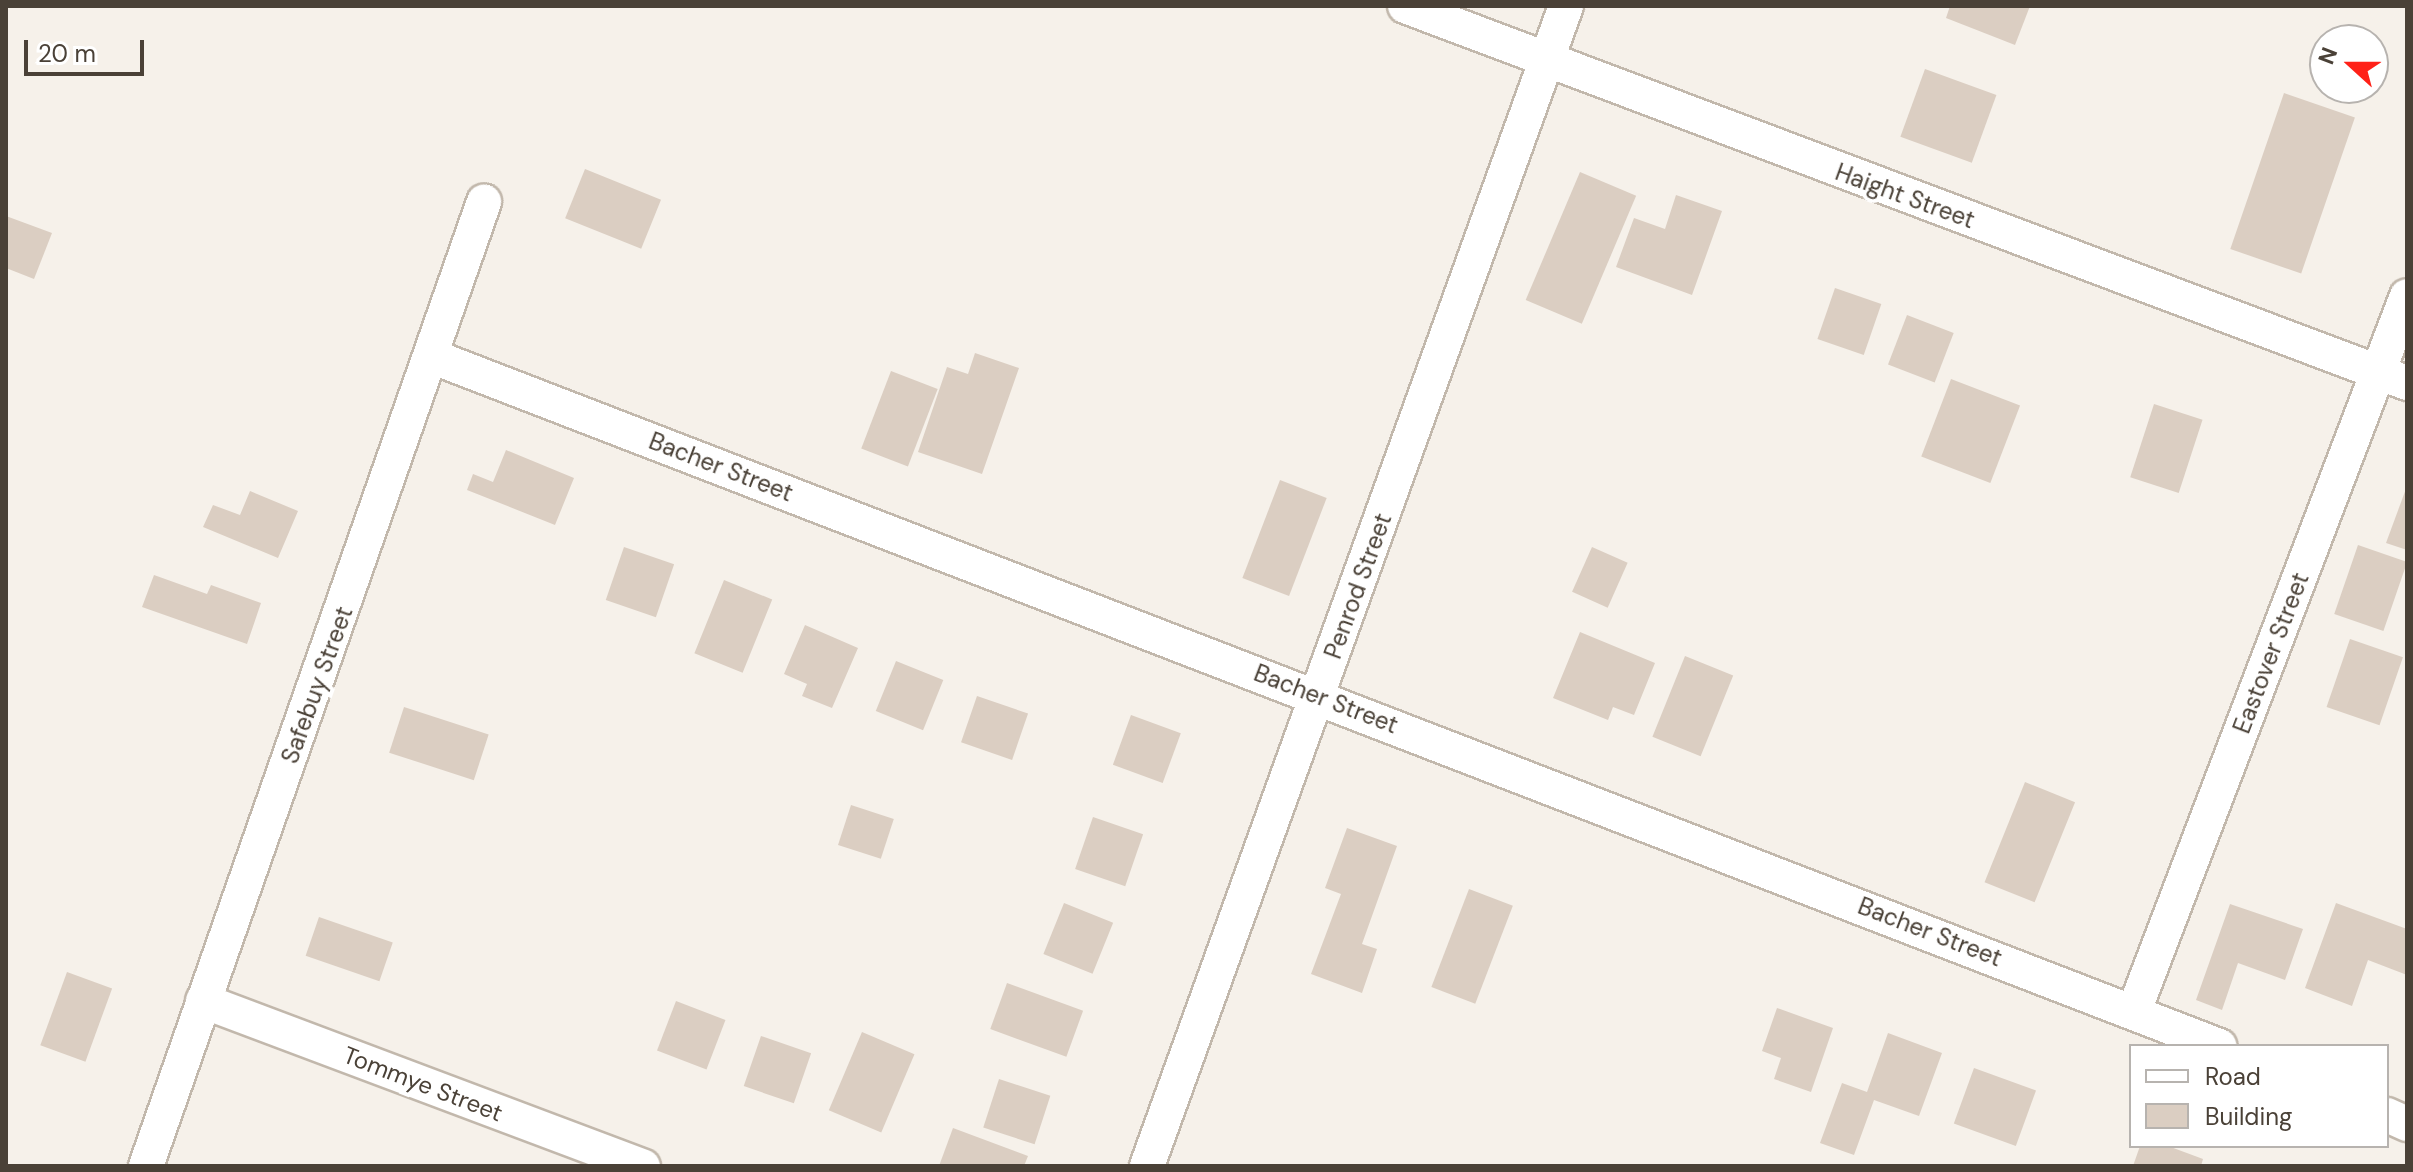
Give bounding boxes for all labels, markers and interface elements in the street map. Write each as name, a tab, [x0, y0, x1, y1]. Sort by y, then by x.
scale bar	[28, 24, 148, 74]
north arrow	[2309, 24, 2389, 104]
text: 20 m	[38, 38, 96, 69]
text: N	[2312, 43, 2344, 69]
street label: Haight Street	[1831, 157, 1979, 235]
street label: Bacher Street	[645, 426, 797, 508]
street label: Penrod Street	[1318, 509, 1398, 663]
street label: Eastover Street	[2227, 569, 2315, 737]
street label: Safebuy Street	[275, 603, 359, 767]
street label: Bacher Street	[1250, 658, 1402, 740]
street label: Bacher Street	[1854, 891, 2006, 973]
street label: Tommye Street	[339, 1040, 507, 1128]
legend	[2129, 1044, 2389, 1148]
text: Road	[2205, 1061, 2261, 1092]
text: Building	[2205, 1101, 2292, 1132]

